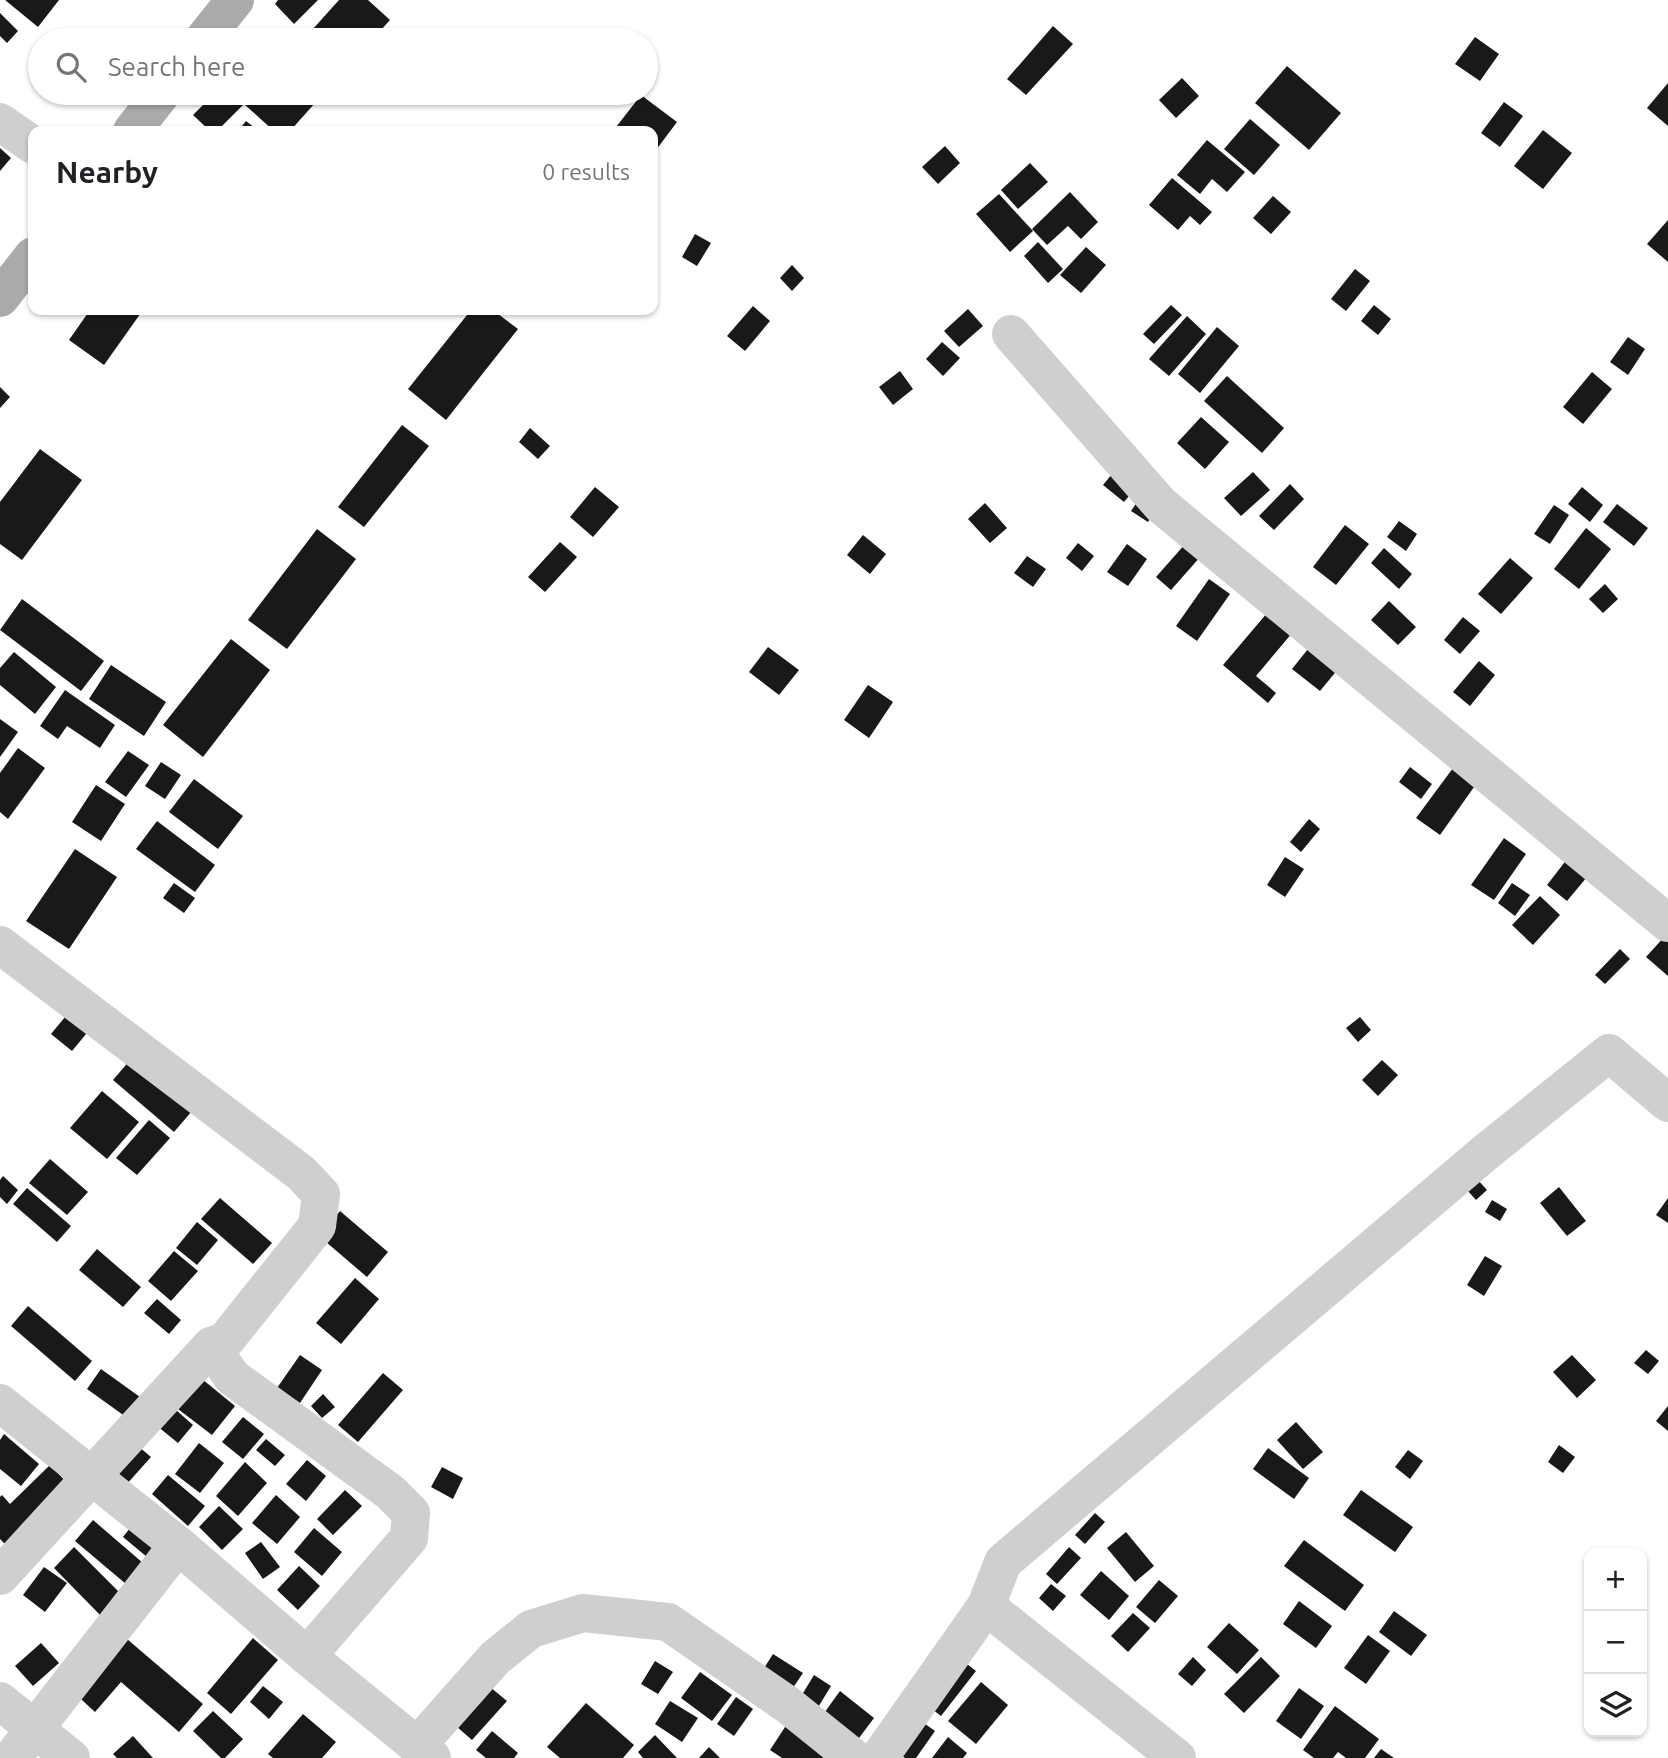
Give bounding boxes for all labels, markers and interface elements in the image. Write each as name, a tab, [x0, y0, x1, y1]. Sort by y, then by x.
search box	[28, 28, 658, 105]
icon: search	[52, 48, 90, 86]
text: Search here	[108, 52, 245, 81]
text: Nearby	[56, 155, 158, 189]
text: 0 results	[542, 159, 630, 184]
map controls	[1584, 1548, 1647, 1737]
button: +	[1584, 1548, 1647, 1611]
button: −	[1584, 1611, 1647, 1674]
button: layers	[1584, 1674, 1647, 1737]

